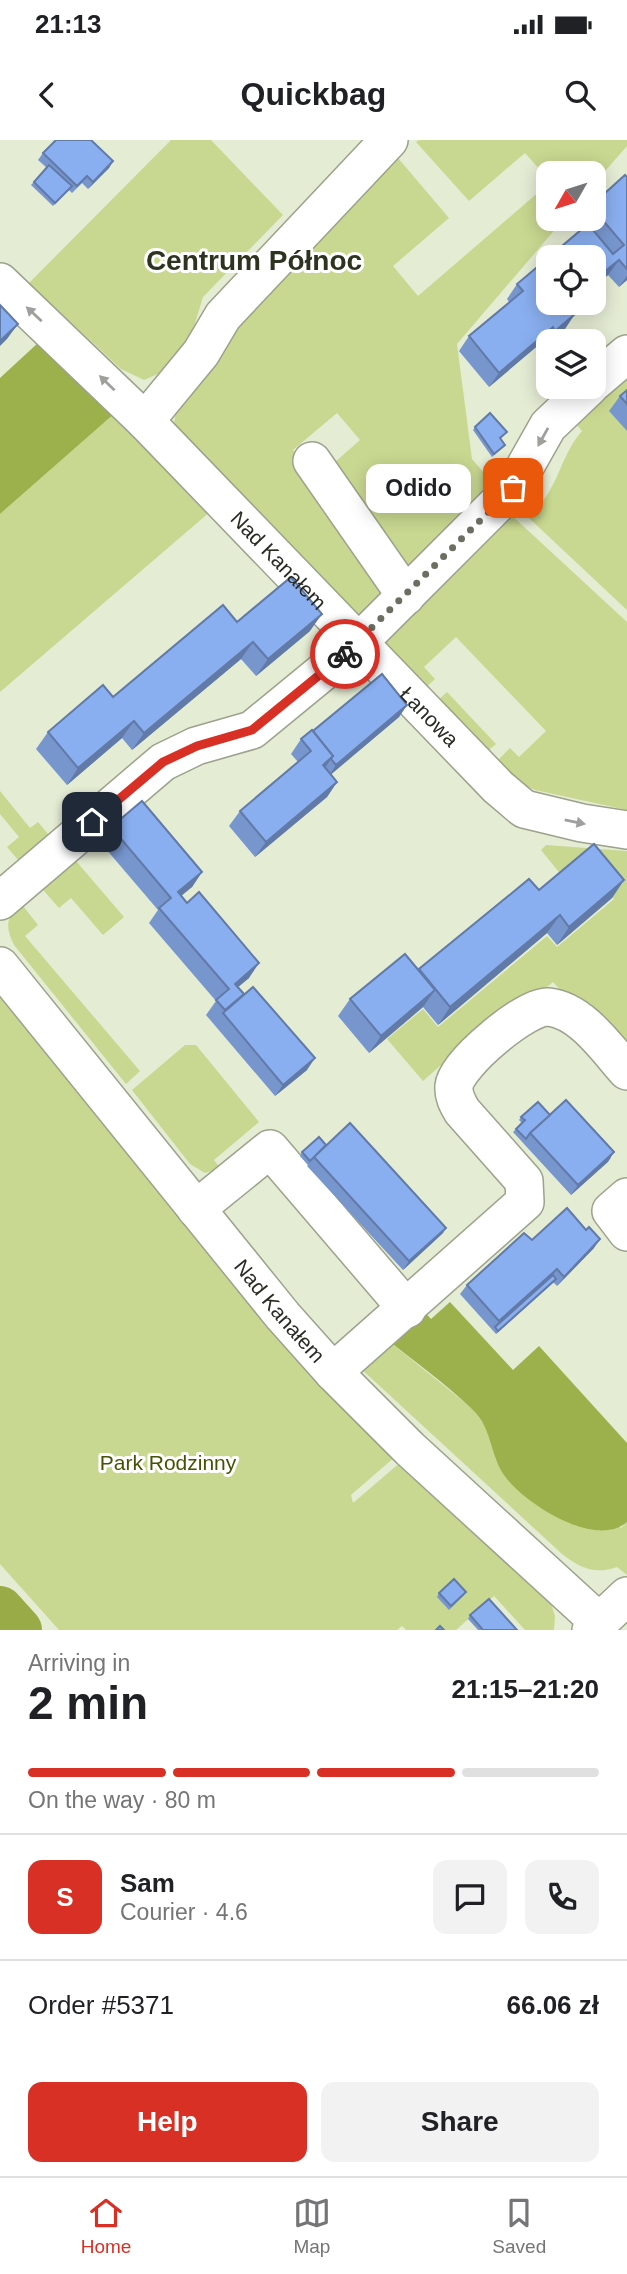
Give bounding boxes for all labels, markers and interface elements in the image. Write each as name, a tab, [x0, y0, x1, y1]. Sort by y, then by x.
text: 21:13	[35, 9, 102, 39]
icon: back	[28, 76, 66, 114]
text: Quickbag	[241, 76, 386, 112]
icon: search	[561, 76, 599, 114]
north arrow	[536, 161, 606, 231]
map controls	[536, 161, 606, 399]
district label: Centrum Północ	[146, 245, 362, 276]
button: locate	[536, 245, 606, 315]
one-way arrow	[25, 305, 42, 322]
button: layers	[536, 329, 606, 399]
one-way arrow	[98, 374, 115, 391]
one-way arrow	[537, 427, 549, 446]
pin	[483, 458, 543, 518]
callout: Odido	[366, 464, 471, 512]
icon: bag	[494, 469, 532, 507]
text: Odido	[385, 475, 452, 501]
street label: Nad Kanałem	[227, 506, 332, 614]
courier	[310, 619, 380, 689]
icon: bike	[326, 635, 364, 673]
street label: Łanowa	[396, 682, 464, 751]
pin	[62, 792, 122, 852]
icon: home	[73, 803, 111, 841]
one-way arrow	[564, 816, 586, 827]
street label: Nad Kanałem	[230, 1255, 330, 1367]
park label: Park Rodzinny	[100, 1451, 237, 1474]
text: Arriving in	[28, 1650, 130, 1676]
text: 21:15–21:20	[452, 1674, 599, 1704]
text: 2 min	[28, 1677, 148, 1729]
text: On the way · 80 m	[28, 1787, 216, 1813]
button: chat	[433, 1860, 507, 1934]
button: phone	[525, 1860, 599, 1934]
text: Sam	[120, 1868, 175, 1898]
text: S	[56, 1882, 74, 1912]
text: Courier · 4.6	[120, 1899, 248, 1925]
text: Order #5371	[28, 1990, 174, 2020]
text: 66.06 zł	[506, 1990, 599, 2020]
button: Help	[28, 2082, 307, 2162]
button: Share	[321, 2082, 599, 2162]
tab: Home	[81, 2194, 131, 2258]
tab: Map	[293, 2194, 331, 2258]
tab: Saved	[492, 2194, 546, 2258]

